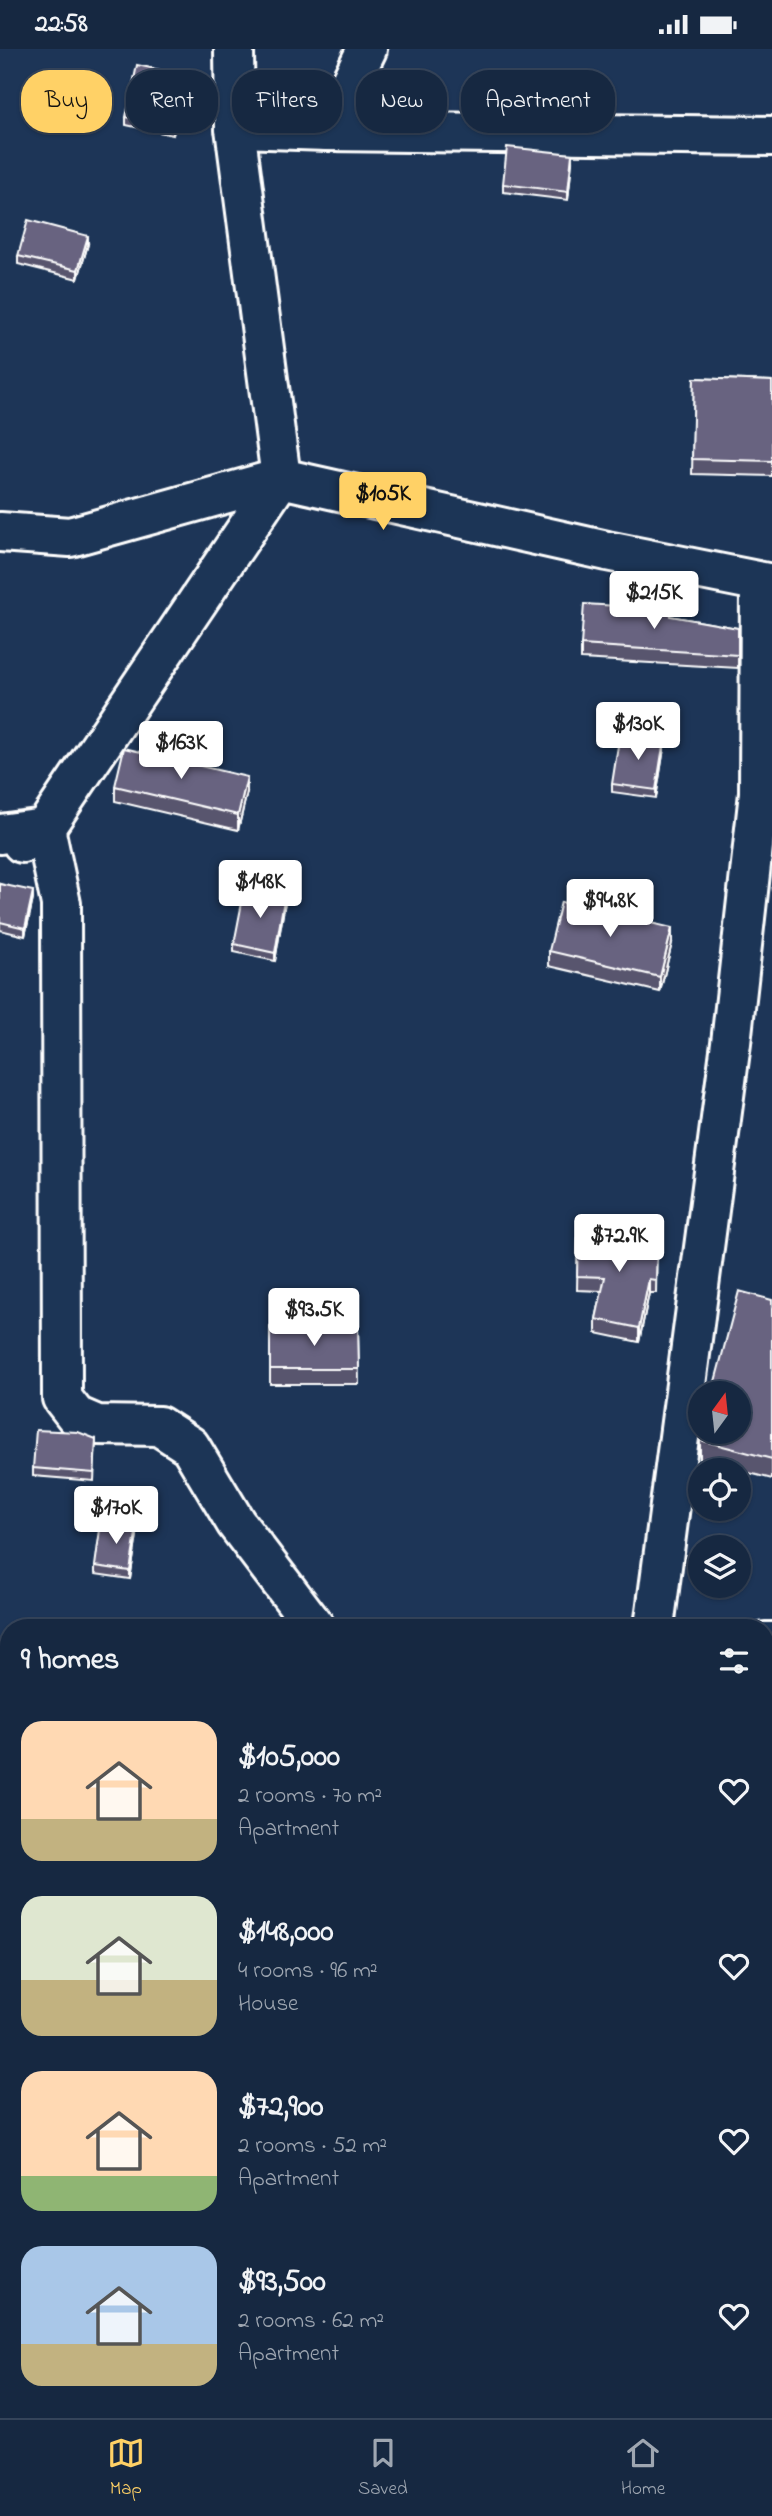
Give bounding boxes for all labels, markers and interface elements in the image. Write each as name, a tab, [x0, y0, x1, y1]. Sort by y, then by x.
text: 22:58	[35, 6, 88, 44]
chip: Buy	[21, 70, 112, 133]
chip: Rent	[126, 70, 218, 133]
chip: Filters	[232, 70, 342, 133]
chip: New	[356, 70, 447, 133]
chip: Apartment	[461, 70, 615, 133]
pin: $105K	[334, 473, 432, 532]
text: $105K	[355, 478, 411, 511]
pin: $215K	[605, 571, 703, 631]
text: $215K	[626, 577, 682, 610]
pin: $130K	[589, 703, 687, 762]
text: $130K	[612, 708, 664, 741]
pin: $163K	[132, 721, 230, 781]
text: $163K	[155, 727, 207, 760]
pin: $148K	[211, 861, 309, 920]
text: $148K	[235, 866, 285, 899]
pin: $94.8K	[553, 879, 667, 939]
text: $94.8K	[583, 885, 637, 918]
pin: $72.9K	[562, 1215, 676, 1274]
text: $72.9K	[590, 1220, 648, 1253]
pin: $93.5K	[257, 1289, 371, 1348]
text: $93.5K	[284, 1294, 344, 1327]
north arrow	[688, 1381, 751, 1444]
map controls	[688, 1381, 751, 1598]
button: locate	[688, 1458, 751, 1521]
pin: $170K	[67, 1487, 165, 1546]
text: $170K	[90, 1492, 142, 1525]
button: layers	[688, 1535, 751, 1598]
text: 9 homes	[21, 1639, 119, 1683]
icon: filters	[715, 1642, 753, 1680]
text: $105,000	[238, 1736, 340, 1780]
icon: home	[77, 1749, 161, 1833]
icon: heart	[715, 1772, 753, 1810]
text: 2 rooms · 70 m²	[238, 1780, 382, 1813]
text: Apartment	[238, 1813, 339, 1846]
text: $148,000	[238, 1911, 333, 1955]
icon: home	[77, 1924, 161, 2008]
icon: heart	[715, 1947, 753, 1985]
text: 4 rooms · 96 m²	[238, 1955, 378, 1988]
text: House	[238, 1988, 298, 2021]
text: $72,900	[238, 2086, 324, 2130]
icon: home	[77, 2099, 161, 2183]
icon: heart	[715, 2122, 753, 2160]
text: 2 rooms · 52 m²	[238, 2130, 387, 2163]
text: Apartment	[238, 2163, 339, 2196]
text: $93,500	[238, 2261, 326, 2305]
icon: home	[77, 2274, 161, 2358]
icon: heart	[715, 2297, 753, 2335]
text: 2 rooms · 62 m²	[238, 2305, 384, 2338]
text: Apartment	[238, 2338, 339, 2371]
tab: Map	[107, 2434, 145, 2503]
tab: Saved	[358, 2434, 408, 2503]
tab: Home	[621, 2434, 665, 2503]

